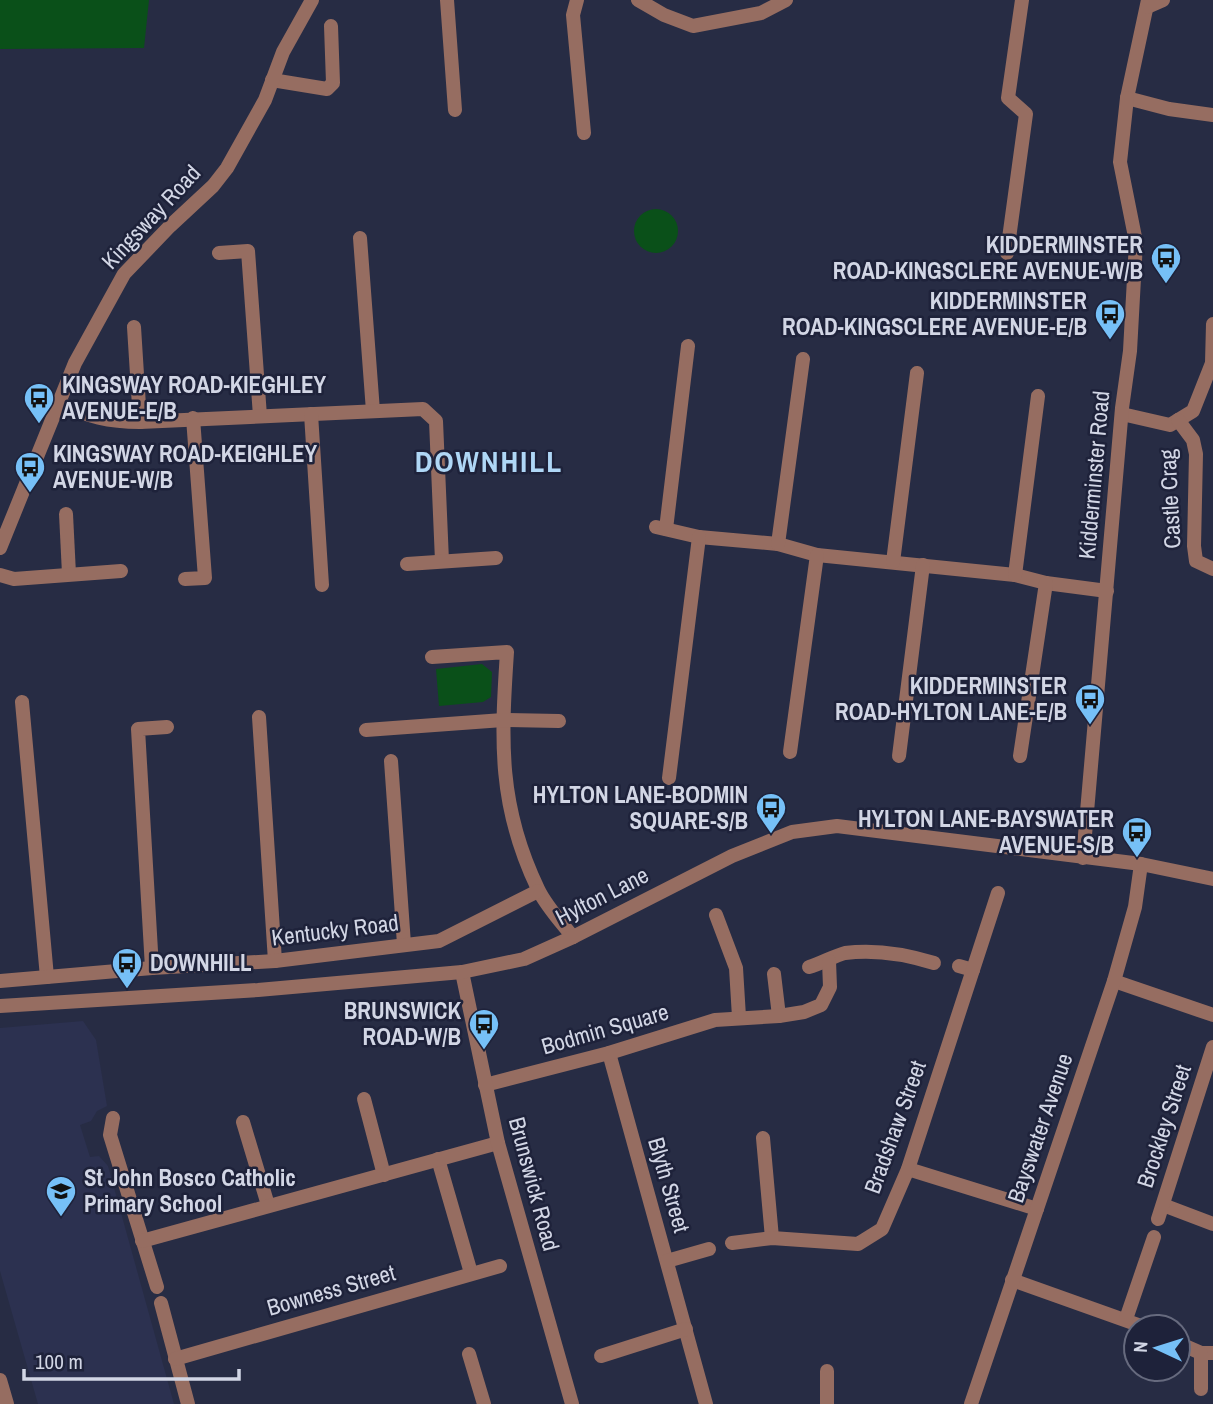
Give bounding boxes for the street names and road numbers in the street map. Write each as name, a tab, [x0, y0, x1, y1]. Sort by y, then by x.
street label: Kingsway Road	[94, 158, 207, 276]
street label: Kidderminster Road	[1071, 390, 1116, 560]
street label: Castle Crag	[1151, 448, 1188, 550]
street label: Hylton Lane	[550, 859, 654, 932]
street label: Kentucky Road	[270, 906, 400, 953]
street label: Bodmin Square	[538, 996, 672, 1061]
street label: Bayswater Avenue	[999, 1049, 1080, 1207]
street label: Bradshaw Street	[856, 1056, 933, 1198]
street label: Brockley Street	[1129, 1060, 1198, 1191]
street label: Brunswick Road	[502, 1114, 567, 1254]
street label: Blyth Street	[641, 1134, 698, 1236]
street label: Bowness Street	[263, 1256, 399, 1323]

